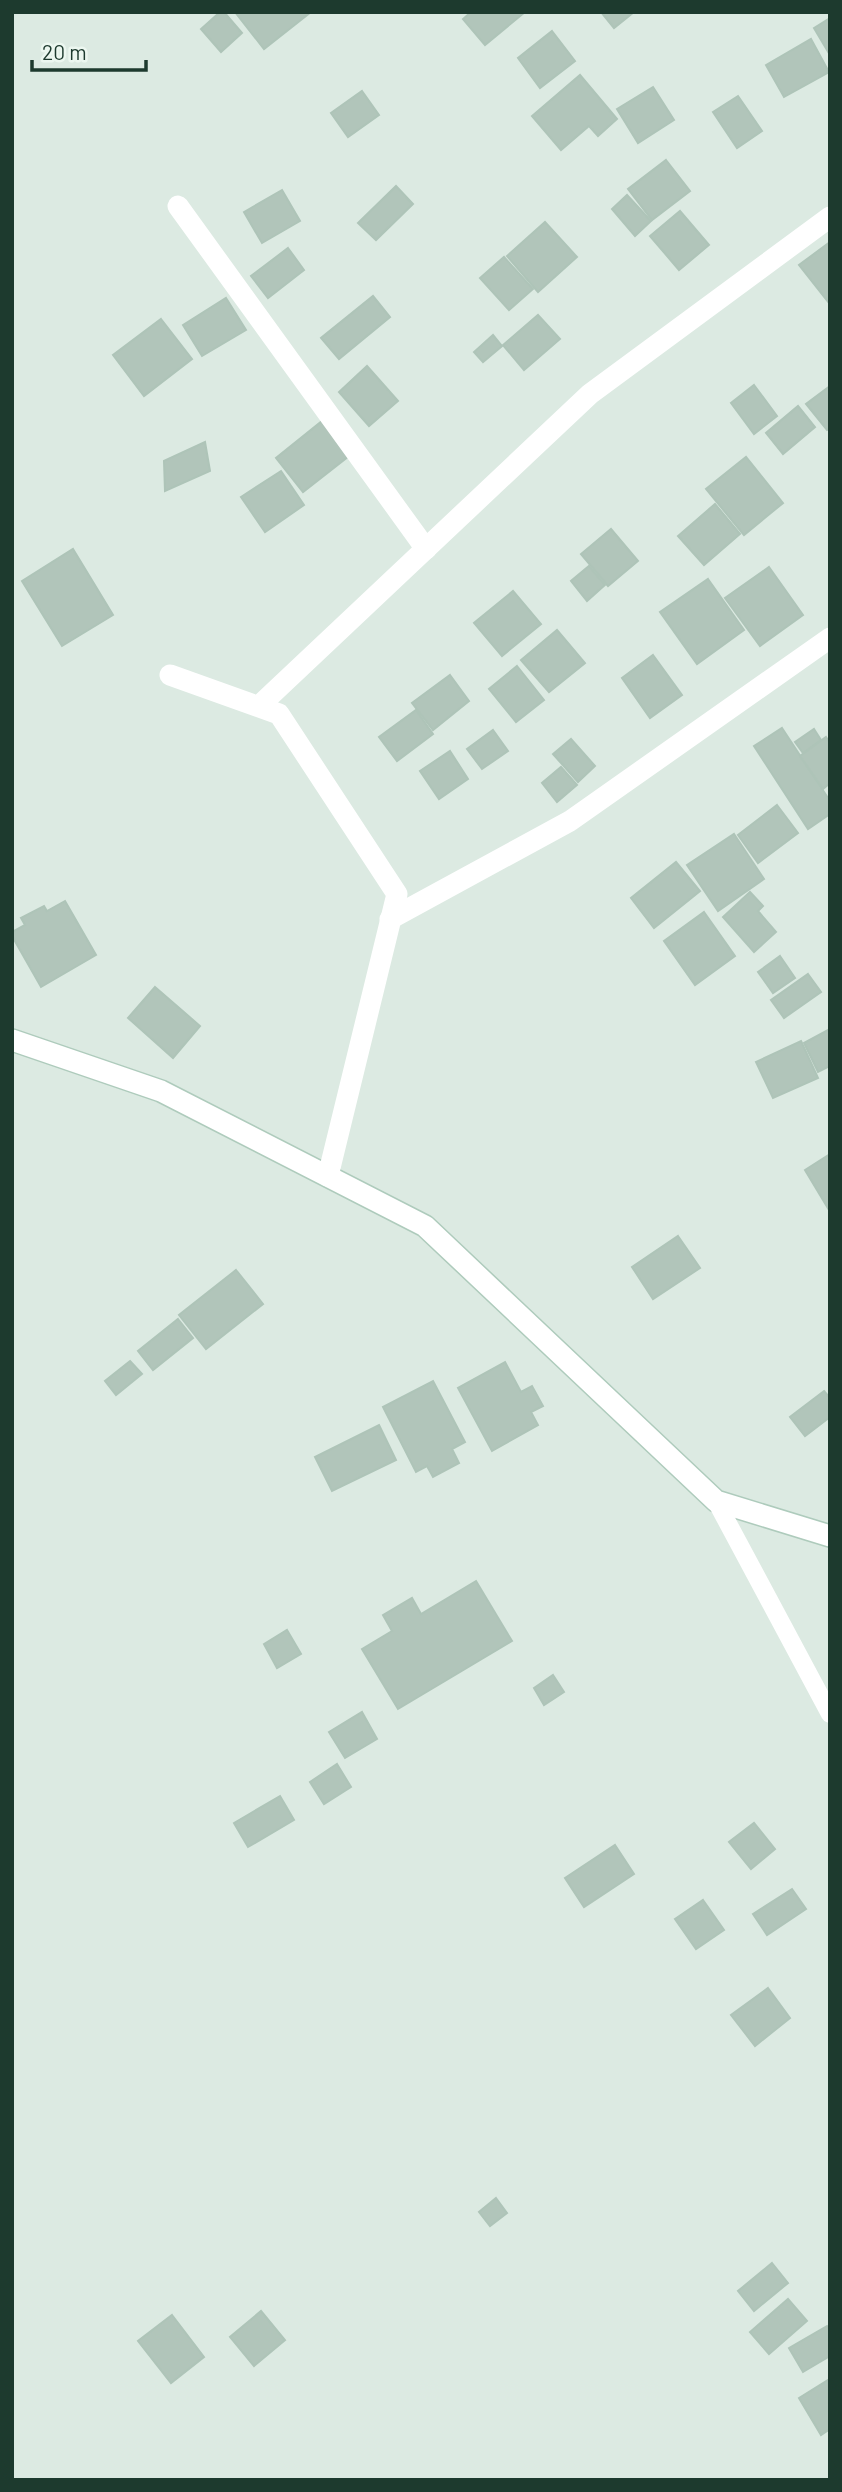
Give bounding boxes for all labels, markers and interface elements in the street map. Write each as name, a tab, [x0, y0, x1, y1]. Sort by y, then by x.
scale bar	[32, 28, 145, 72]
text: 20 m	[42, 39, 87, 64]

